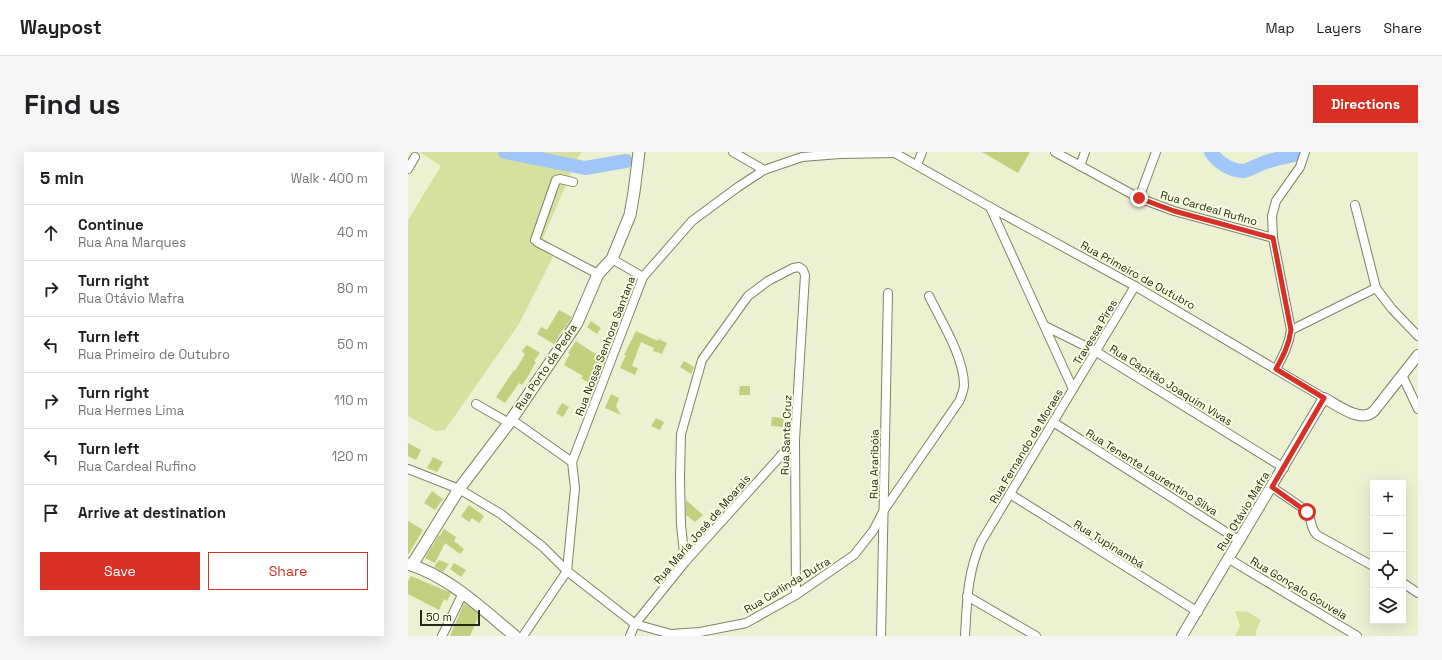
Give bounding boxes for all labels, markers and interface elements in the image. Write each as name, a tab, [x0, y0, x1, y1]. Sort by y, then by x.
text: Waypost	[20, 15, 102, 40]
text: Map	[1265, 19, 1295, 37]
text: Layers	[1317, 19, 1361, 37]
text: Share	[1383, 19, 1422, 37]
button: Directions	[1313, 85, 1418, 123]
text: Find us	[24, 86, 121, 122]
text: 5 min	[40, 167, 84, 189]
text: Walk · 400 m	[291, 170, 368, 187]
street label: Rua Cardeal Rufino	[1159, 187, 1259, 229]
route end	[1130, 189, 1148, 207]
text: Continue	[78, 215, 144, 234]
icon: ahead	[40, 222, 62, 244]
text: 40 m	[337, 224, 368, 241]
text: Rua Ana Marques	[78, 234, 186, 251]
street label: Rua Primeiro de Outubro	[1078, 238, 1198, 312]
text: Turn right	[78, 271, 149, 290]
street label: Rua Nossa Senhora Santana	[572, 274, 638, 418]
icon: right	[40, 278, 62, 300]
text: 80 m	[337, 280, 368, 297]
text: Rua Otávio Mafra	[78, 290, 185, 307]
street label: Travessa Pires	[1070, 296, 1120, 367]
street label: Rua Porto da Pedra	[512, 321, 580, 413]
text: Turn left	[78, 327, 140, 346]
icon: left	[40, 334, 62, 356]
text: 50 m	[337, 336, 368, 353]
street label: Rua Capitão Joaquim Vivas	[1107, 341, 1235, 429]
text: Rua Primeiro de Outubro	[78, 346, 230, 363]
text: Turn right	[78, 383, 149, 402]
street label: Rua Fernando de Moraes	[986, 386, 1066, 506]
icon: right	[40, 390, 62, 412]
text: 110 m	[334, 392, 368, 409]
street label: Rua Santa Cruz	[778, 394, 794, 475]
text: Rua Hermes Lima	[78, 402, 184, 419]
street label: Rua Tenente Laurentino Silva	[1084, 426, 1221, 519]
street label: Rua Araribóia	[866, 428, 882, 499]
text: Turn left	[78, 439, 140, 458]
icon: left	[40, 446, 62, 468]
text: 120 m	[332, 448, 368, 465]
text: Rua Cardeal Rufino	[78, 458, 196, 475]
street label: Rua Otávio Mafra	[1214, 468, 1273, 553]
street label: Rua Maria José de Moarais	[651, 471, 754, 587]
map controls	[1370, 480, 1406, 624]
button: +	[1370, 480, 1406, 516]
icon: arrive	[40, 502, 62, 524]
text: Arrive at destination	[78, 503, 226, 522]
route start	[1298, 503, 1316, 521]
button: −	[1370, 516, 1406, 552]
street label: Rua Tupinambá	[1071, 517, 1147, 572]
button: Save	[40, 552, 200, 590]
button: Share	[208, 552, 368, 590]
button: locate	[1370, 552, 1406, 588]
street label: Rua Carlinda Dutra	[741, 553, 833, 616]
street label: Rua Gonçalo Gouveia	[1248, 553, 1351, 623]
button: layers	[1370, 588, 1406, 624]
scale bar	[420, 608, 480, 627]
text: 50 m	[426, 610, 452, 624]

